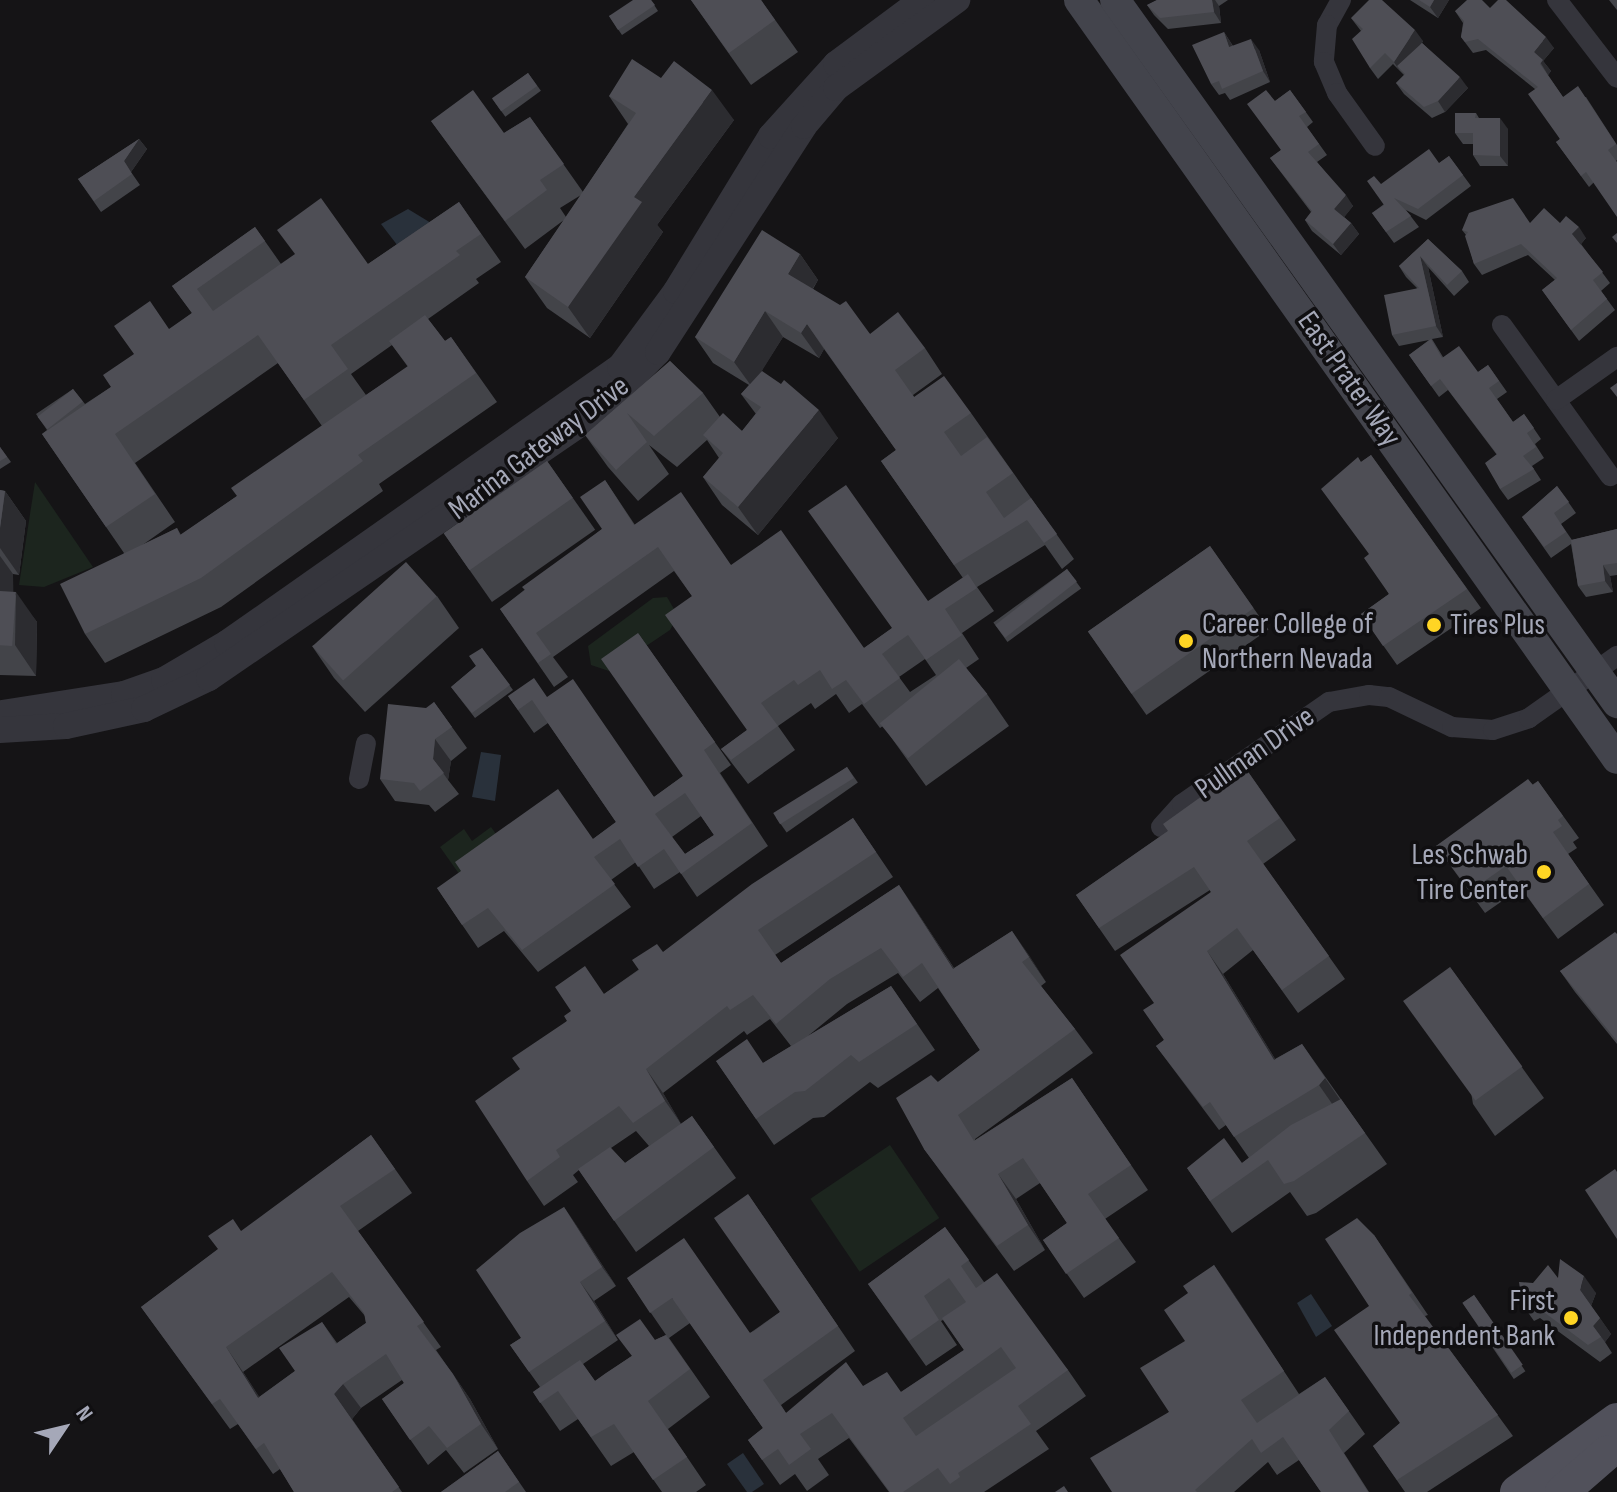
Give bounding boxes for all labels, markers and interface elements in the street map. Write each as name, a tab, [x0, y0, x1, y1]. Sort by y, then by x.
street label: East Prater Way	[1289, 305, 1409, 453]
street label: Marina Gateway Drive	[442, 368, 636, 528]
place label: Career College of Northern Nevada	[1202, 606, 1373, 676]
place label: Tires Plus	[1450, 607, 1545, 643]
marker: Tires Plus	[1425, 616, 1443, 634]
marker: Career College of Northern Nevada	[1177, 632, 1195, 650]
street label: Pullman Drive	[1188, 699, 1322, 807]
place label: Les Schwab Tire Center	[1412, 837, 1528, 908]
marker: Les Schwab Tire Center	[1535, 863, 1553, 881]
place label: First Independent Bank	[1373, 1283, 1555, 1354]
marker: First Independent Bank	[1562, 1309, 1580, 1327]
north arrow	[24, 1388, 104, 1468]
text: N	[70, 1401, 98, 1427]

